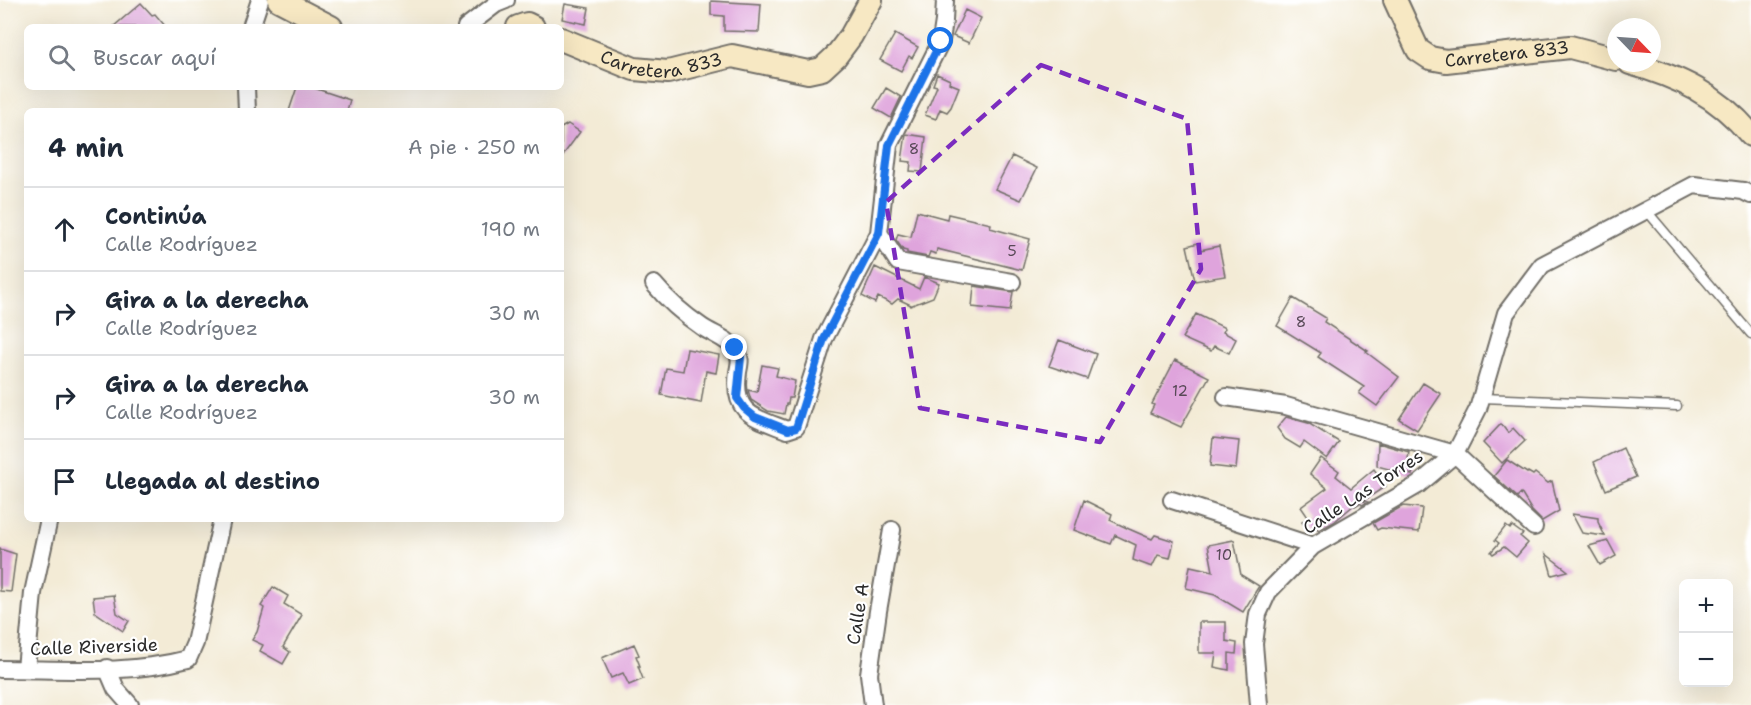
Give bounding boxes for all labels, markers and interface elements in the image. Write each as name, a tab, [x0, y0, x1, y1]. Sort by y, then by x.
north arrow	[1607, 18, 1661, 72]
search box	[24, 24, 564, 90]
route start	[927, 27, 953, 53]
street label: Carretera 833	[1444, 35, 1570, 73]
icon: search	[45, 41, 78, 74]
text: Buscar aquí	[93, 43, 216, 72]
street label: Carretera 833	[597, 44, 725, 84]
text: 4 min	[48, 130, 124, 165]
text: A pie · 250 m	[408, 134, 540, 160]
house number: 8	[909, 139, 919, 159]
text: Continúa	[105, 202, 207, 231]
icon: ahead	[48, 213, 81, 246]
text: 190 m	[481, 216, 540, 242]
text: Calle Rodríguez	[105, 231, 258, 257]
house number: 5	[1007, 241, 1017, 261]
text: Gira a la derecha	[105, 286, 309, 315]
icon: right	[48, 297, 81, 330]
text: 30 m	[488, 300, 540, 326]
house number: 8	[1296, 312, 1306, 332]
text: Calle Rodríguez	[105, 315, 258, 341]
route end	[721, 334, 747, 360]
text: Gira a la derecha	[105, 370, 309, 399]
icon: right	[48, 381, 81, 414]
house number: 12	[1172, 381, 1188, 401]
text: 30 m	[488, 384, 540, 410]
text: Calle Rodríguez	[105, 399, 258, 425]
street label: Calle Las Torres	[1298, 444, 1428, 540]
icon: arrive	[48, 465, 81, 498]
text: Llegada al destino	[105, 467, 320, 496]
house number: 10	[1216, 545, 1232, 565]
map controls	[1679, 579, 1733, 687]
button: +	[1679, 579, 1733, 633]
street label: Calle A	[841, 582, 875, 646]
street label: Calle Riverside	[30, 633, 158, 661]
button: −	[1679, 633, 1733, 687]

